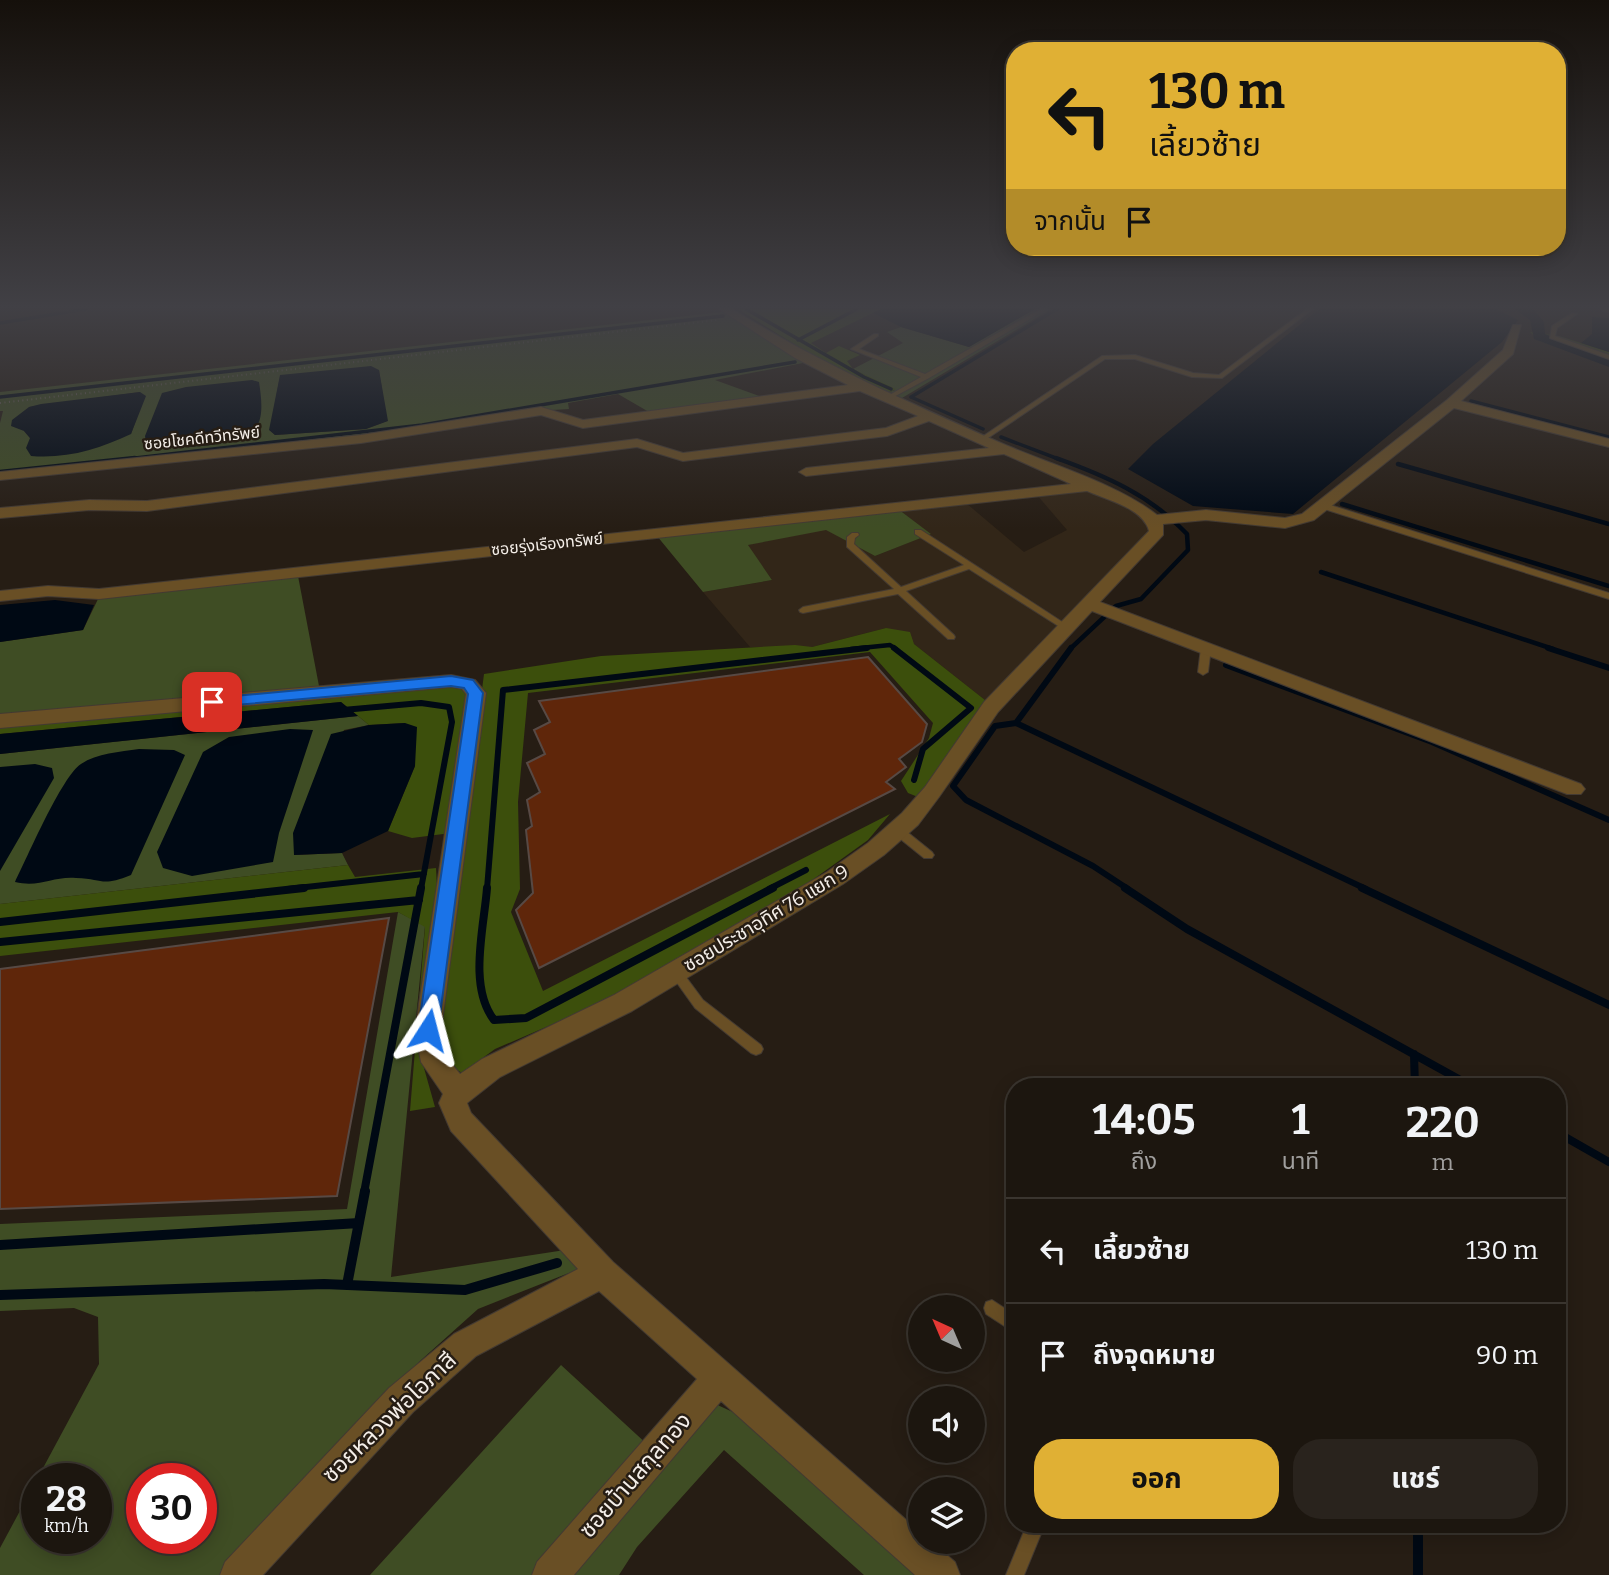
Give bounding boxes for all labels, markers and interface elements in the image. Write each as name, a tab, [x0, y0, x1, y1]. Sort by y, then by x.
text: 130 m	[1149, 62, 1285, 121]
icon: left	[1034, 70, 1125, 161]
text: เลี้ยวซ้าย	[1149, 126, 1261, 164]
icon: arrive	[1120, 203, 1158, 241]
text: จากนั้น	[1034, 206, 1106, 237]
street label: ซอยโชคดีทวีทรัพย์	[143, 422, 261, 454]
street label: ซอยรุ่งเรืองทรัพย์	[490, 529, 604, 559]
pin	[182, 672, 242, 732]
icon: arrive	[193, 683, 231, 721]
street label: ซอยประชาอุทิศ 76 แยก 9	[679, 860, 853, 976]
position arrow	[391, 993, 465, 1067]
text: 14:05	[1092, 1095, 1196, 1145]
text: 1	[1291, 1095, 1310, 1145]
text: 220	[1406, 1098, 1480, 1148]
text: ถึง	[1131, 1147, 1157, 1175]
text: นาที	[1282, 1147, 1319, 1175]
text: m	[1432, 1148, 1454, 1176]
icon: left	[1034, 1232, 1072, 1270]
text: เลี้ยวซ้าย	[1093, 1235, 1190, 1266]
text: 130 m	[1466, 1235, 1538, 1266]
north arrow	[908, 1295, 985, 1372]
map controls	[908, 1295, 985, 1554]
icon: arrive	[1034, 1337, 1072, 1375]
text: ถึงจุดหมาย	[1093, 1340, 1216, 1371]
text: 90 m	[1476, 1340, 1538, 1371]
street label: ซอยหลวงพ่อโอภาสี	[316, 1346, 462, 1488]
button: sound	[908, 1386, 985, 1463]
street label: ซอยบ้านสกุลทอง	[573, 1407, 697, 1543]
button: ออก	[1034, 1439, 1279, 1519]
button: แชร์	[1293, 1439, 1538, 1519]
speed limit sign: 30	[126, 1463, 217, 1554]
button: layers	[908, 1477, 985, 1554]
text: 28	[46, 1478, 87, 1520]
text: km/h	[44, 1515, 89, 1537]

